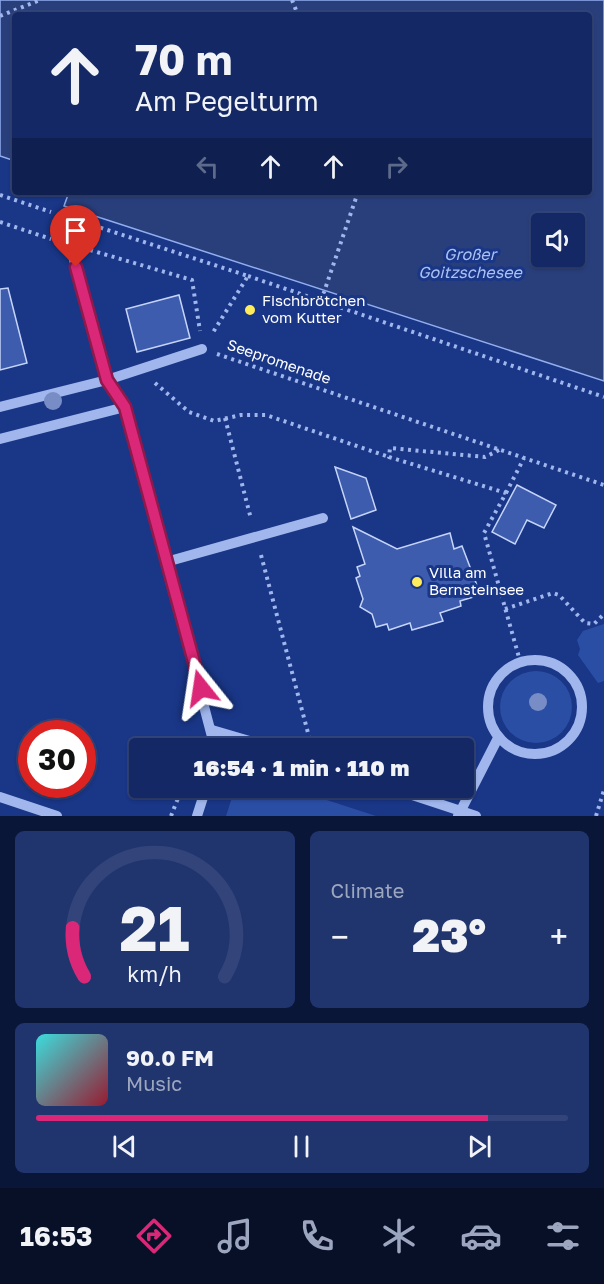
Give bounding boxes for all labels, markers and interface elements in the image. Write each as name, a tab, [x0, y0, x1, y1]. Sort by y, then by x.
text: 70 m	[135, 34, 232, 84]
icon: ahead	[36, 36, 114, 114]
text: Am Pegelturm	[135, 85, 319, 117]
icon: left	[191, 150, 224, 183]
icon: ahead	[254, 150, 287, 183]
icon: ahead	[317, 150, 350, 183]
icon: right	[380, 150, 413, 183]
pin	[50, 205, 101, 267]
map controls	[531, 213, 585, 267]
button: sound	[531, 213, 585, 267]
icon: arrive	[59, 214, 92, 247]
water label: Großer Goitzschesee	[418, 244, 523, 282]
place label: Fischbrötchen vom Kutter	[262, 291, 366, 326]
marker: Fischbrötchen vom Kutter	[243, 303, 257, 317]
street label: Seepromenade	[225, 335, 334, 387]
place label: Villa am Bernsteinsee	[429, 563, 524, 598]
marker: Villa am Bernsteinsee	[410, 575, 424, 589]
position arrow	[169, 656, 233, 720]
speed limit sign: 30	[18, 720, 96, 798]
text: 16:54 · 1 min · 110 m	[194, 754, 409, 781]
text: Climate	[331, 878, 404, 902]
text: 21	[120, 890, 190, 965]
text: 23°	[412, 908, 486, 962]
text: −	[331, 917, 349, 956]
text: +	[550, 917, 568, 956]
text: km/h	[127, 961, 182, 987]
text: 90.0 FM	[126, 1044, 214, 1071]
text: Music	[126, 1071, 182, 1095]
icon: previous	[108, 1130, 141, 1163]
icon: pause	[285, 1130, 318, 1163]
icon: next	[463, 1130, 496, 1163]
icon: directions	[133, 1215, 175, 1257]
icon: music	[214, 1215, 256, 1257]
icon: phone	[296, 1215, 338, 1257]
icon: climate	[378, 1215, 420, 1257]
icon: car	[460, 1215, 502, 1257]
icon: filters	[542, 1215, 584, 1257]
text: 16:53	[20, 1220, 93, 1252]

